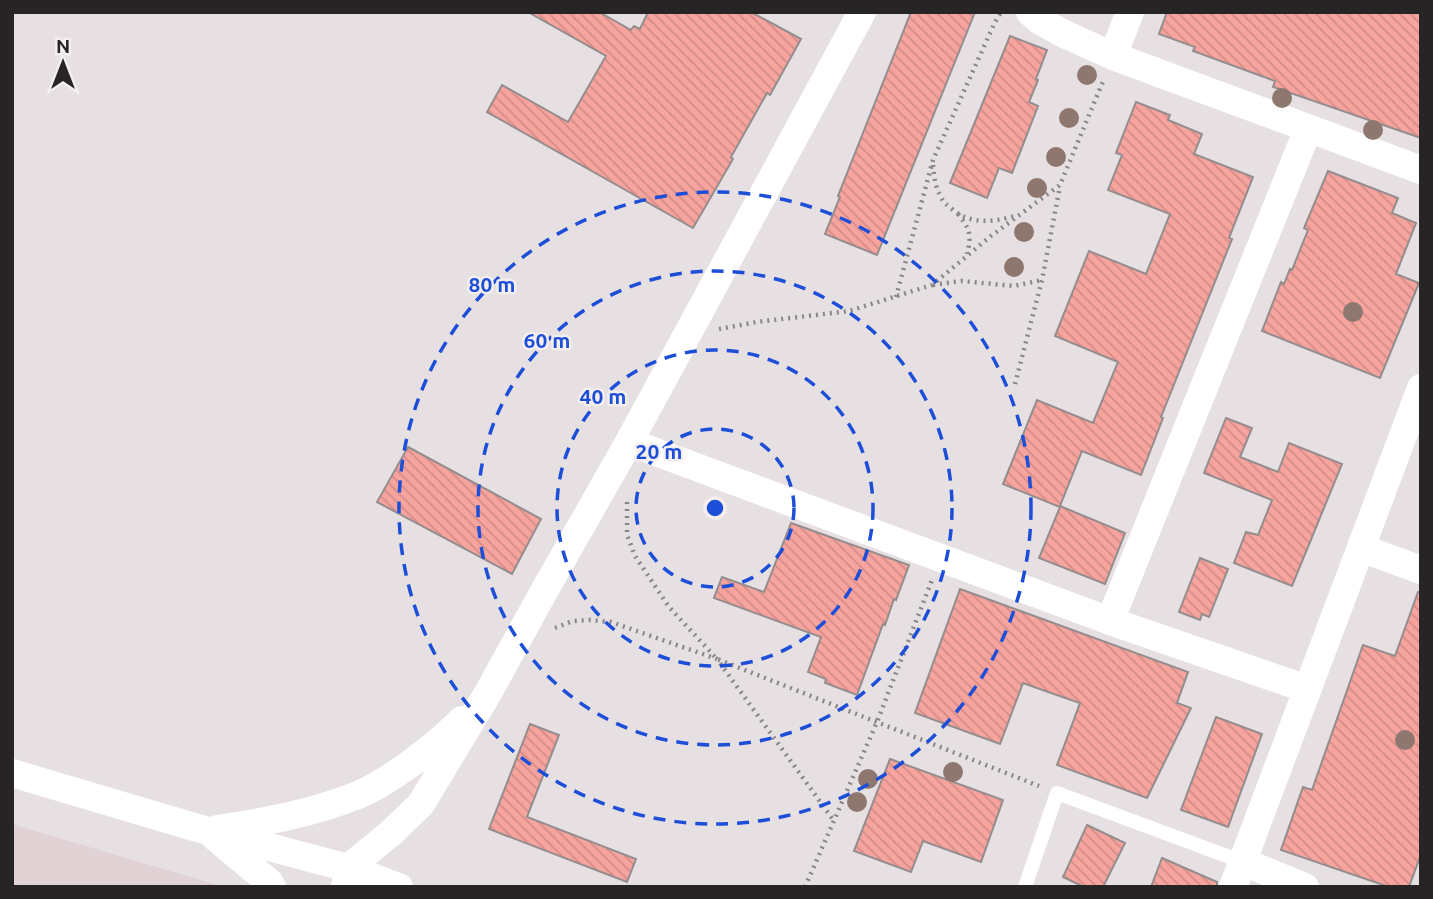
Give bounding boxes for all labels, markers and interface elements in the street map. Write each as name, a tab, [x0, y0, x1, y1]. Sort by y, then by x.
north arrow	[28, 28, 98, 98]
text: N	[56, 35, 70, 57]
text: 80 m	[469, 272, 515, 296]
text: 60 m	[524, 328, 570, 352]
text: 40 m	[580, 384, 626, 408]
text: 20 m	[636, 439, 682, 463]
centre of rings	[703, 496, 727, 520]

